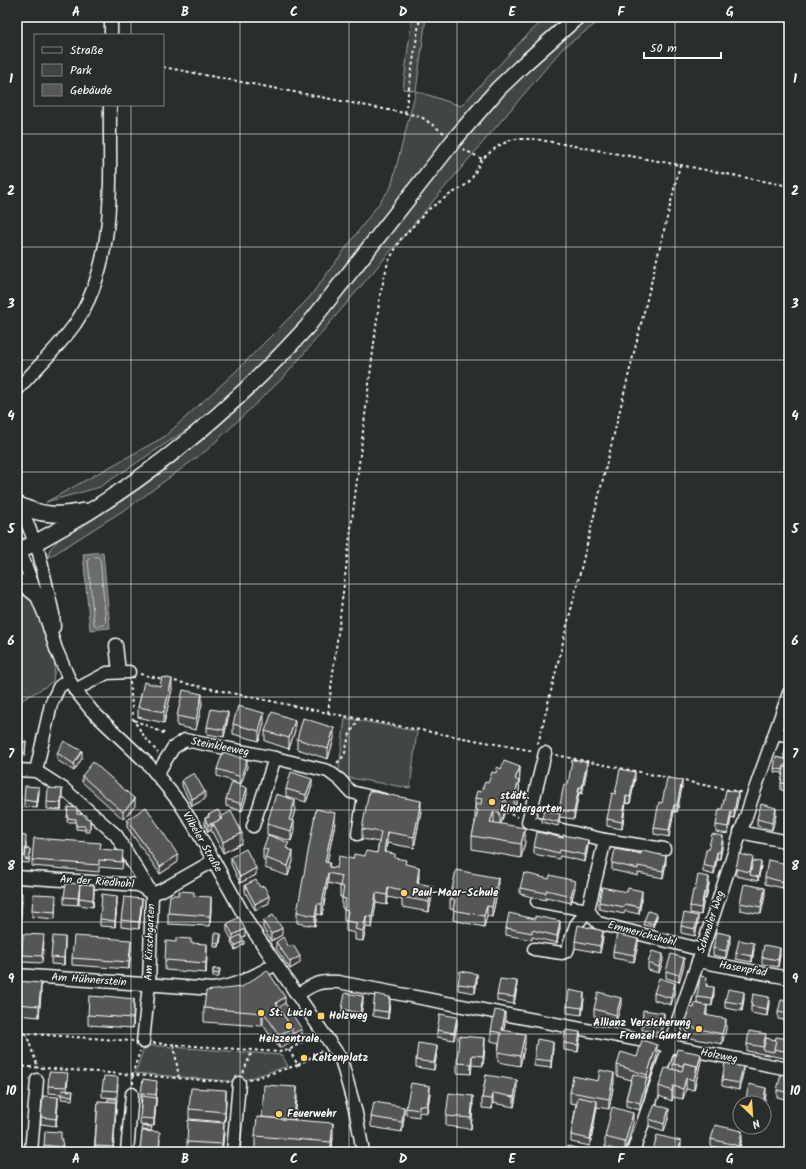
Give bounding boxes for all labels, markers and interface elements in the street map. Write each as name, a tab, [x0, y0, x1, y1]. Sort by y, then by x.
text: A	[72, 2, 80, 23]
text: B	[181, 2, 189, 23]
text: C	[290, 2, 298, 23]
text: D	[399, 2, 408, 23]
text: E	[508, 2, 516, 23]
text: F	[617, 2, 625, 23]
text: G	[726, 2, 734, 23]
legend	[34, 34, 164, 106]
scale bar	[644, 34, 721, 60]
text: 50 m	[650, 39, 677, 58]
text: Straße	[70, 41, 104, 60]
text: Park	[70, 61, 92, 80]
text: 1	[9, 69, 13, 90]
text: 1	[793, 69, 797, 90]
text: Gebäude	[70, 81, 112, 100]
text: 2	[7, 181, 15, 202]
text: 2	[791, 181, 799, 202]
text: 3	[6, 294, 15, 315]
text: 3	[790, 294, 799, 315]
text: 4	[7, 406, 15, 427]
text: 4	[791, 406, 799, 427]
text: 5	[7, 519, 16, 540]
text: 5	[791, 519, 800, 540]
text: 6	[7, 631, 15, 652]
text: 6	[791, 631, 799, 652]
street label: Steinkleeweg	[189, 733, 251, 761]
text: 7	[8, 744, 15, 765]
text: 7	[792, 744, 799, 765]
place label: städt. Kindergarten	[500, 787, 562, 818]
marker: städt. Kindergarten	[487, 797, 497, 807]
street label: Vilbeler Straße	[177, 808, 227, 876]
text: 8	[7, 856, 15, 877]
text: 8	[791, 856, 799, 877]
street label: An der Riedhohl	[59, 870, 135, 894]
place label: Paul-Maar-Schule	[412, 884, 499, 902]
marker: Paul-Maar-Schule	[399, 888, 409, 898]
street label: Schmaler Weg	[692, 888, 730, 956]
street label: Am Kirschgarten	[140, 903, 160, 981]
street label: Emmerichshohl	[606, 916, 678, 952]
street label: Hasenpfad	[718, 956, 769, 982]
street label: Am Hühnerstein	[51, 968, 127, 992]
text: 9	[8, 969, 15, 990]
text: 9	[792, 969, 799, 990]
place label: St. Lucia	[269, 1004, 312, 1022]
place label: Holzweg	[329, 1007, 368, 1025]
marker: St. Lucia	[256, 1008, 266, 1018]
marker: Holzweg	[316, 1011, 326, 1021]
place label: Allianz Versicherung Frenzel Gunter	[593, 1014, 692, 1045]
marker: Heizzentrale	[284, 1021, 294, 1031]
marker: Allianz Versicherung Frenzel Gunter	[694, 1024, 704, 1034]
place label: Heizzentrale	[259, 1030, 320, 1048]
street label: Holzweg	[699, 1044, 739, 1068]
place label: Keltenplatz	[312, 1049, 368, 1067]
marker: Keltenplatz	[299, 1053, 309, 1063]
text: 10	[6, 1081, 17, 1102]
text: 10	[790, 1081, 801, 1102]
north arrow	[732, 1095, 772, 1135]
place label: Feuerwehr	[287, 1105, 337, 1123]
marker: Feuerwehr	[274, 1109, 284, 1119]
text: N	[749, 1114, 763, 1133]
text: A	[72, 1149, 80, 1169]
text: B	[181, 1149, 189, 1169]
text: C	[290, 1149, 298, 1169]
text: D	[399, 1149, 408, 1169]
text: E	[508, 1149, 516, 1169]
text: F	[617, 1149, 625, 1169]
text: G	[726, 1149, 734, 1169]

